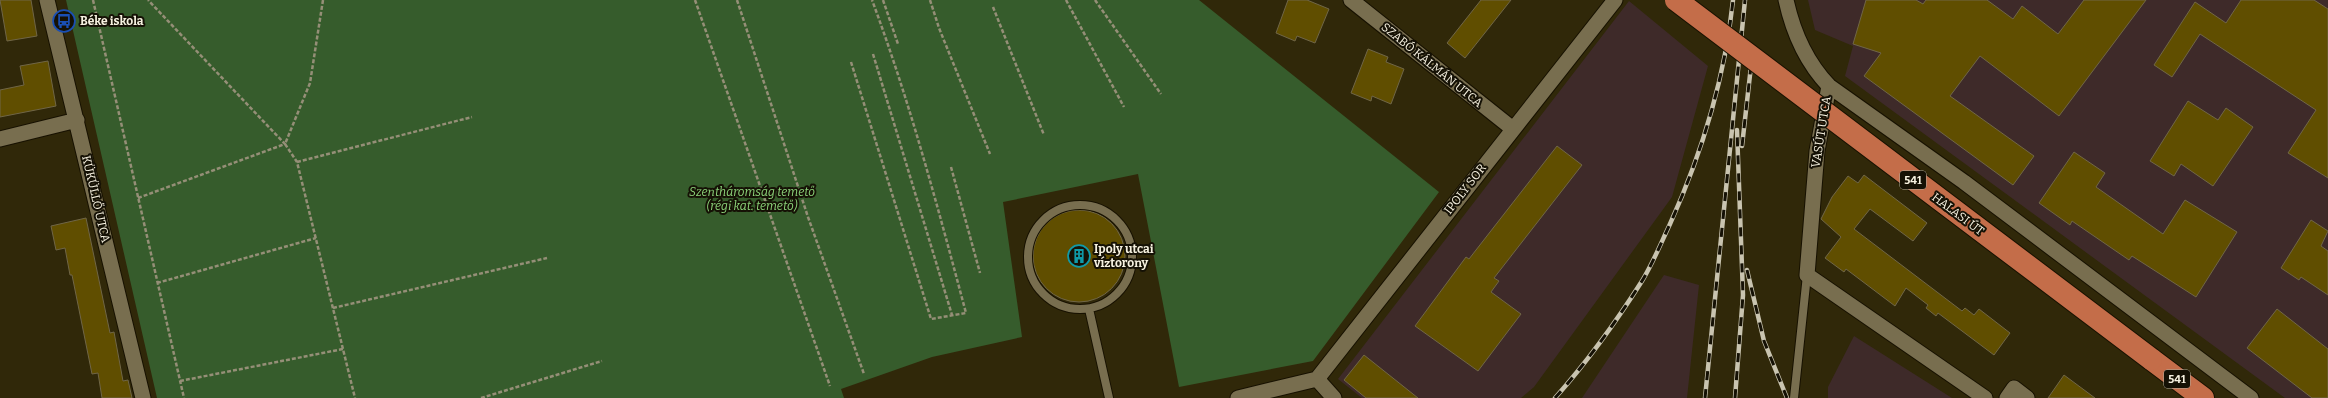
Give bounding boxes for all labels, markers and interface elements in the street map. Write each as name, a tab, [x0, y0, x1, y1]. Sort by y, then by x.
bus stop icon: Béke iskola	[51, 8, 77, 34]
place label: Béke iskola	[80, 14, 144, 28]
street label: SZABÓ KÁLMÁN UTCA	[1379, 19, 1486, 110]
street label: VASÚT UTCA	[1807, 95, 1834, 169]
street label: KÜKÜLLŐ UTCA	[79, 154, 114, 244]
street label: IPOLY SOR	[1441, 161, 1489, 217]
road number: 541	[1900, 171, 1926, 189]
park label: Szentháromság temető (régi kat. temető)	[689, 185, 815, 213]
street label: HALASI ÚT	[1929, 189, 1987, 238]
place label: Ipoly utcai víztorony	[1093, 242, 1154, 270]
building icon: Ipoly utcai víztorony	[1066, 243, 1092, 269]
road number: 541	[2164, 370, 2190, 388]

